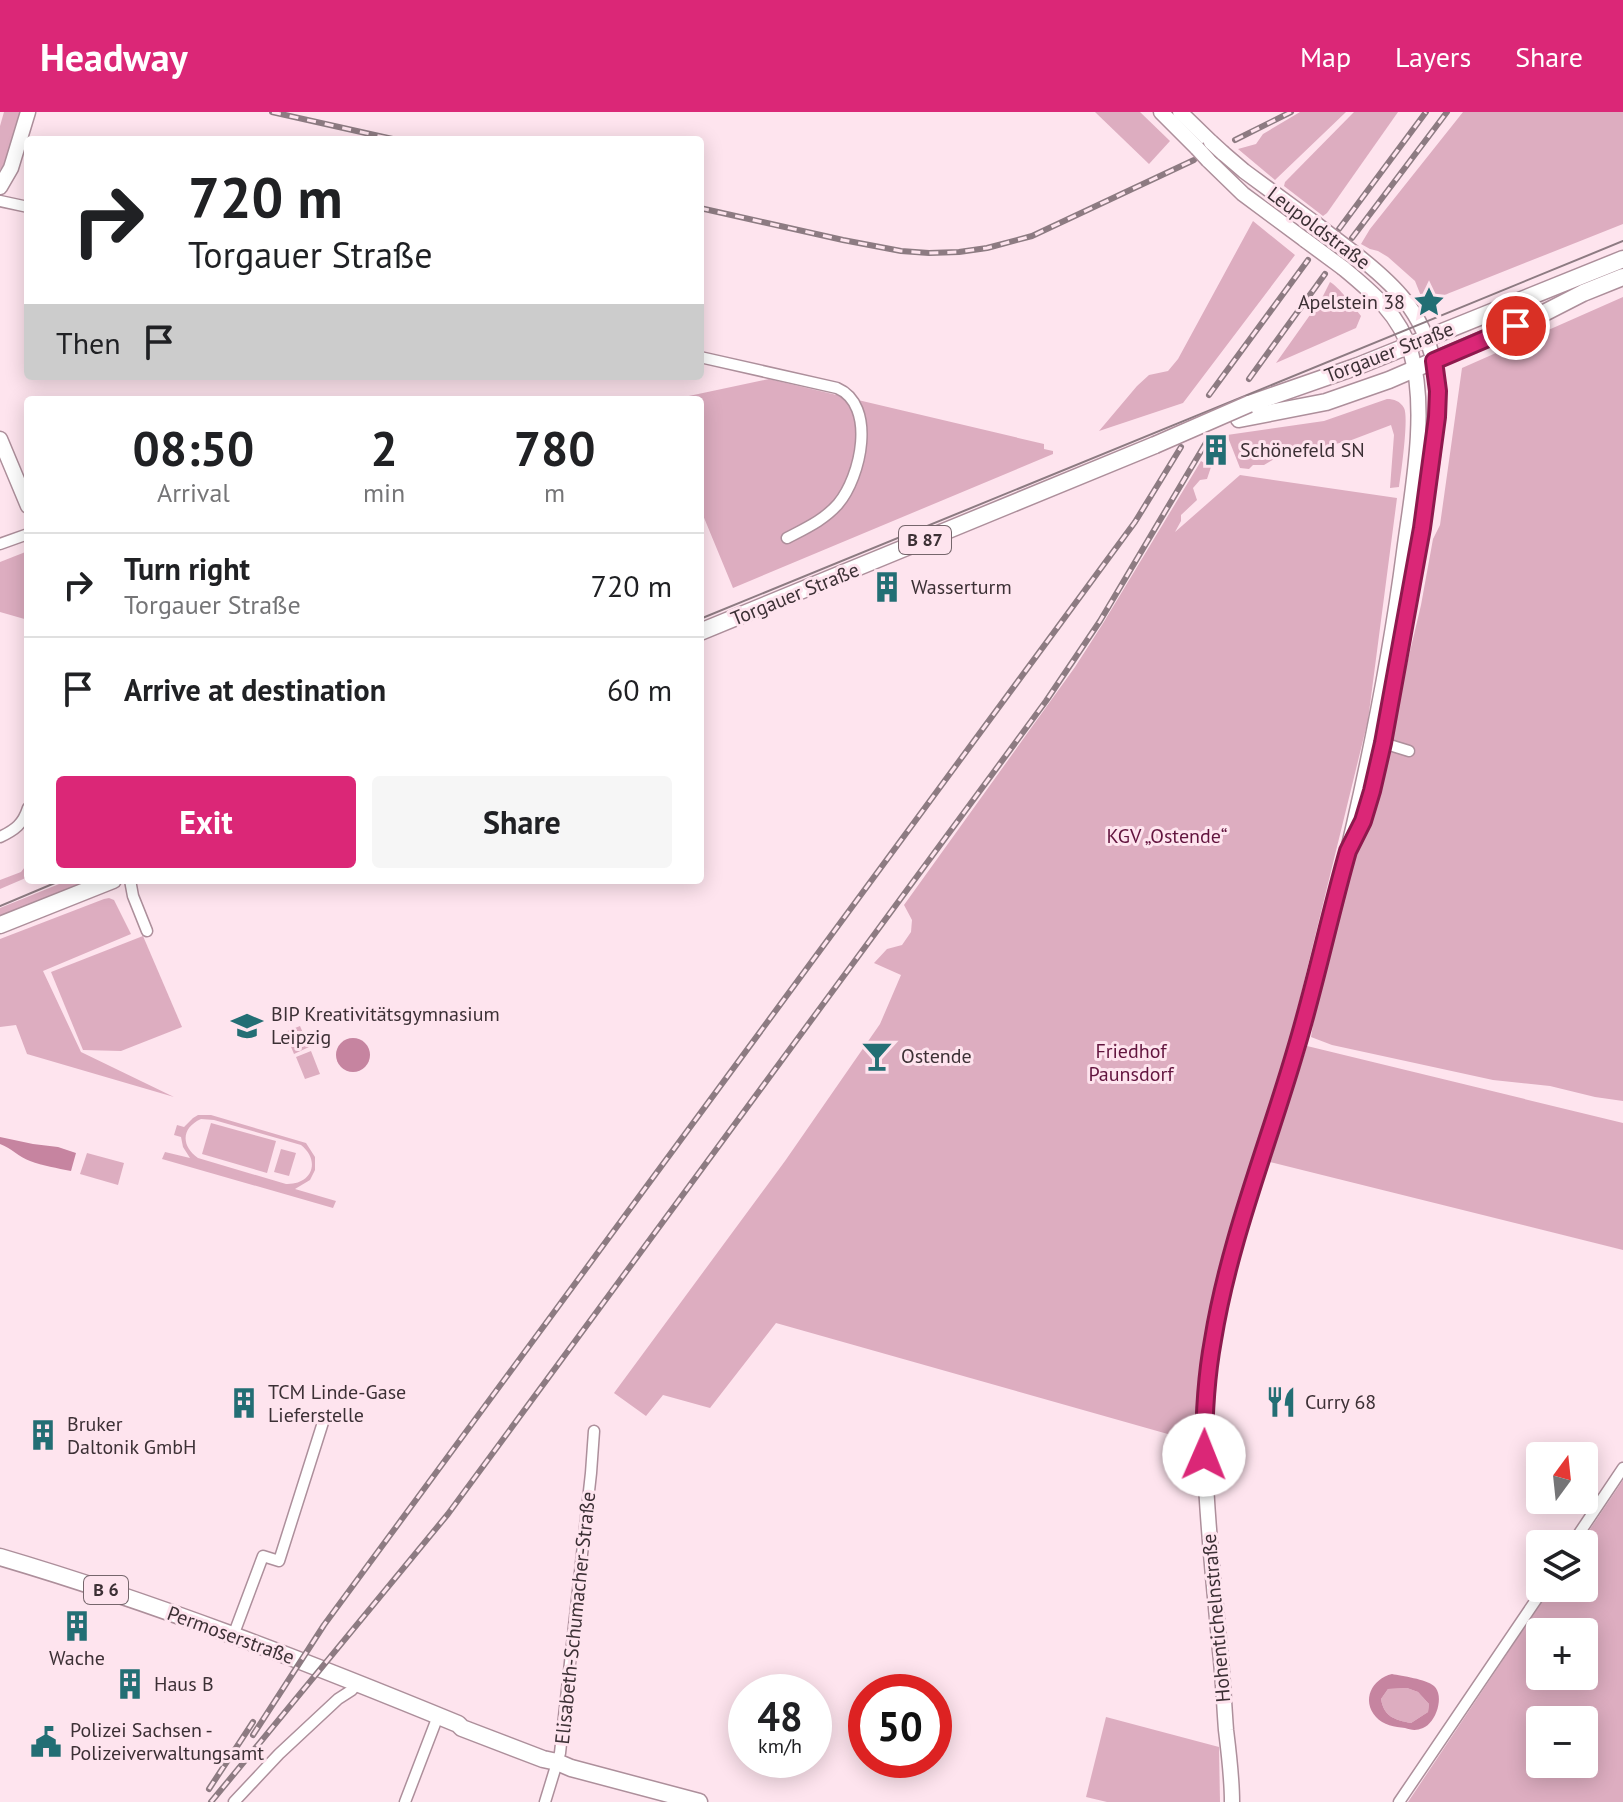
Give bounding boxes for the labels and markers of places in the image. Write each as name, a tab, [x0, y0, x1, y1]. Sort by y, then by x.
place icon: Apelstein 38	[1412, 285, 1446, 319]
place label: Apelstein 38	[1298, 289, 1405, 315]
pin	[1482, 292, 1550, 360]
building icon: Schönefeld SN	[1199, 433, 1233, 467]
place label: Schönefeld SN	[1240, 437, 1365, 463]
building icon: Wasserturm	[870, 570, 904, 604]
place label: Wasserturm	[911, 574, 1012, 600]
place label: BIP Kreativitätsgymnasium Leipzig	[271, 1001, 500, 1050]
school or university icon: BIP Kreativitätsgymnasium Leipzig	[230, 1009, 264, 1043]
bar icon: Ostende	[860, 1039, 894, 1073]
place label: Ostende	[901, 1043, 972, 1069]
place label: TCM Linde-Gase Lieferstelle	[268, 1379, 406, 1428]
restaurant icon: Curry 68	[1264, 1385, 1298, 1419]
building icon: TCM Linde-Gase Lieferstelle	[227, 1386, 261, 1420]
place label: Curry 68	[1305, 1389, 1376, 1415]
place label: Bruker Daltonik GmbH	[67, 1411, 196, 1460]
building icon: Bruker Daltonik GmbH	[26, 1418, 60, 1452]
building icon: Wache	[60, 1609, 94, 1643]
place label: Wache	[49, 1645, 105, 1671]
building icon: Haus B	[113, 1667, 147, 1701]
place label: Haus B	[154, 1671, 214, 1697]
place label: Polizei Sachsen - Polizeiverwaltungsamt	[70, 1717, 264, 1766]
public building icon: Polizei Sachsen - Polizeiverwaltungsamt	[29, 1725, 63, 1759]

